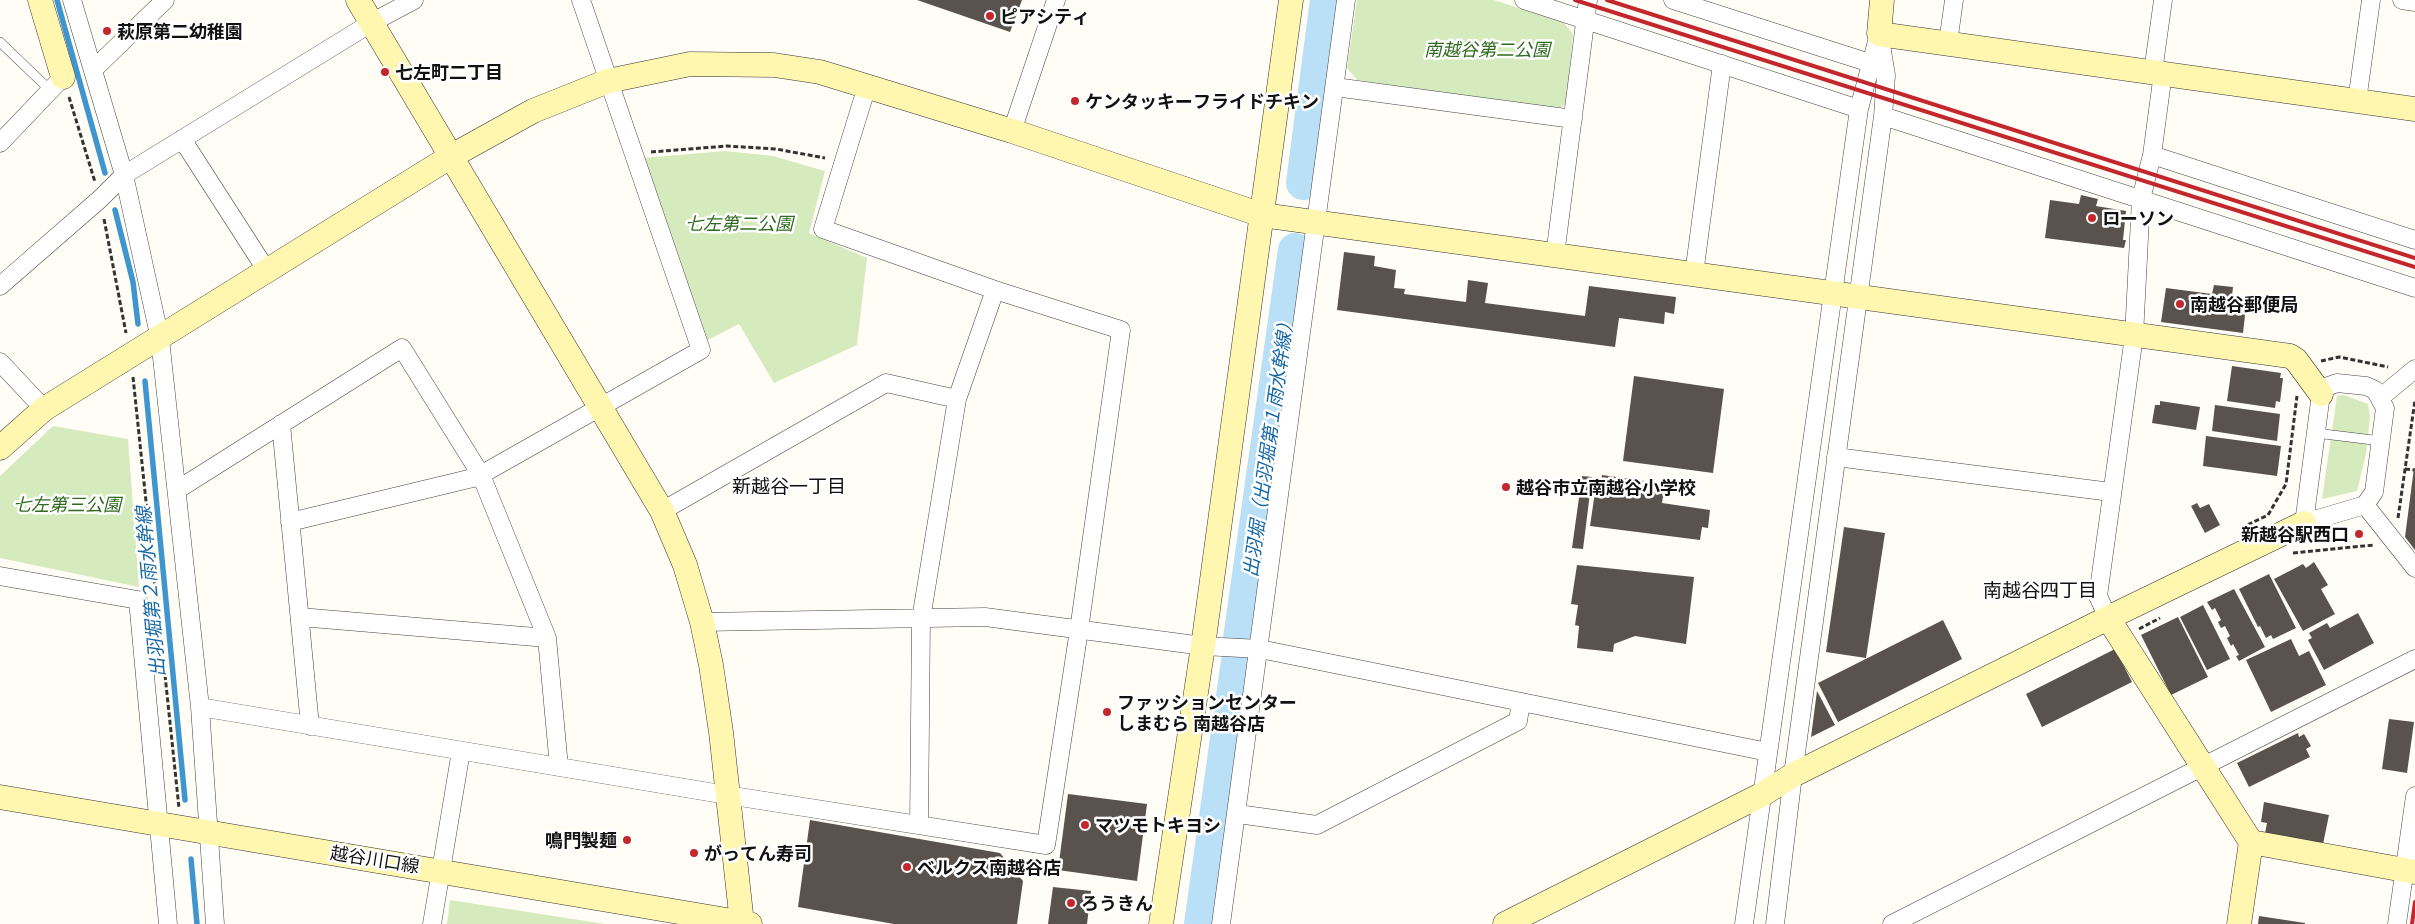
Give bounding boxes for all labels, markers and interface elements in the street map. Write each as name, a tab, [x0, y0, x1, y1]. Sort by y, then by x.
place label: ピアシティ	[1000, 5, 1090, 27]
marker: ピアシティ	[984, 10, 996, 22]
place label: 萩原第二幼稚園	[117, 20, 243, 42]
marker: 萩原第二幼稚園	[101, 25, 113, 37]
park label: 南越谷第二公園	[1424, 38, 1550, 60]
place label: 七左町二丁目	[395, 61, 503, 83]
marker: 七左町二丁目	[379, 66, 391, 78]
place label: ケンタッキーフライドチキン	[1085, 90, 1319, 112]
marker: ケンタッキーフライドチキン	[1069, 95, 1081, 107]
place label: ローソン	[2102, 207, 2174, 229]
park label: 七左第二公園	[685, 212, 793, 234]
marker: ローソン	[2086, 212, 2098, 224]
place label: 南越谷郵便局	[2190, 293, 2298, 315]
marker: 南越谷郵便局	[2174, 298, 2186, 310]
water label: 出羽堀（出羽堀第１雨水幹線）	[1238, 312, 1298, 578]
district label: 新越谷一丁目	[732, 475, 846, 497]
place label: 越谷市立南越谷小学校	[1516, 476, 1696, 498]
marker: 越谷市立南越谷小学校	[1500, 481, 1512, 493]
park label: 七左第三公園	[13, 493, 121, 515]
water label: 出羽堀第２雨水幹線	[131, 506, 169, 678]
place label: 新越谷駅西口	[2241, 523, 2349, 545]
marker: 新越谷駅西口	[2353, 528, 2365, 540]
district label: 南越谷四丁目	[1983, 579, 2097, 601]
place label: ファッションセンター しまむら 南越谷店	[1117, 691, 1297, 734]
marker: ファッションセンター しまむら 南越谷店	[1101, 706, 1113, 718]
place label: マツモトキヨシ	[1095, 814, 1221, 836]
marker: マツモトキヨシ	[1079, 819, 1091, 831]
place label: 鳴門製麺	[545, 829, 617, 851]
marker: 鳴門製麺	[621, 834, 633, 846]
street label: 越谷川口線	[329, 841, 421, 877]
place label: がってん寿司	[704, 842, 812, 864]
marker: がってん寿司	[688, 847, 700, 859]
place label: ベルクス南越谷店	[917, 856, 1061, 878]
marker: ベルクス南越谷店	[901, 861, 913, 873]
place label: ろうきん	[1081, 892, 1153, 914]
marker: ろうきん	[1065, 897, 1077, 909]

